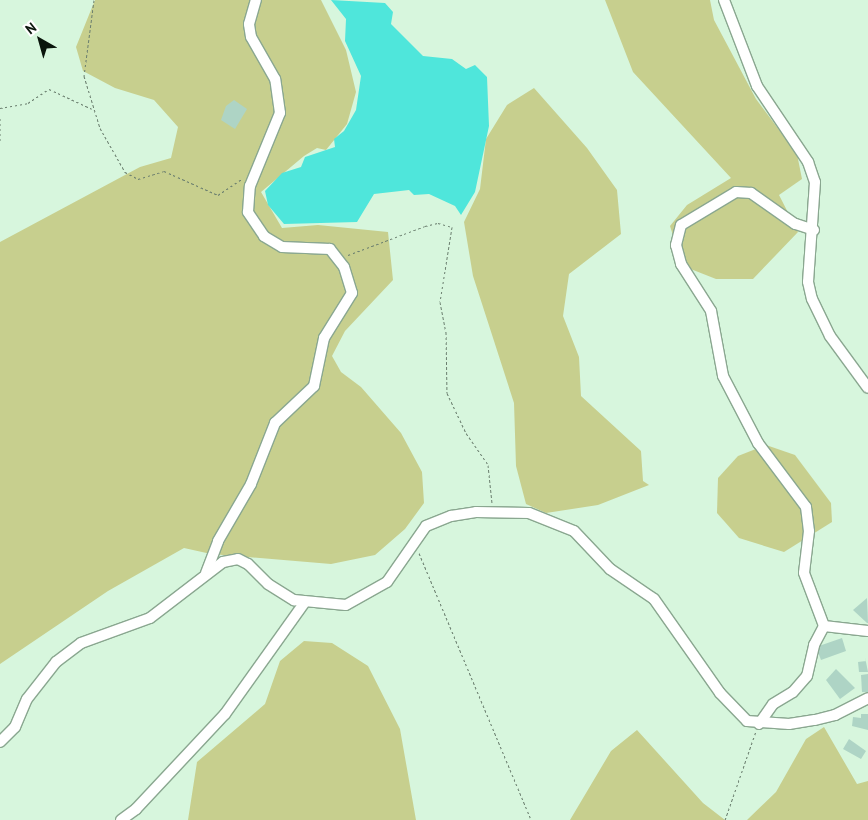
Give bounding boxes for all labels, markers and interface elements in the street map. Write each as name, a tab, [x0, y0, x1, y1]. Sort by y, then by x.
north arrow	[15, 15, 65, 65]
text: N	[22, 18, 40, 38]

